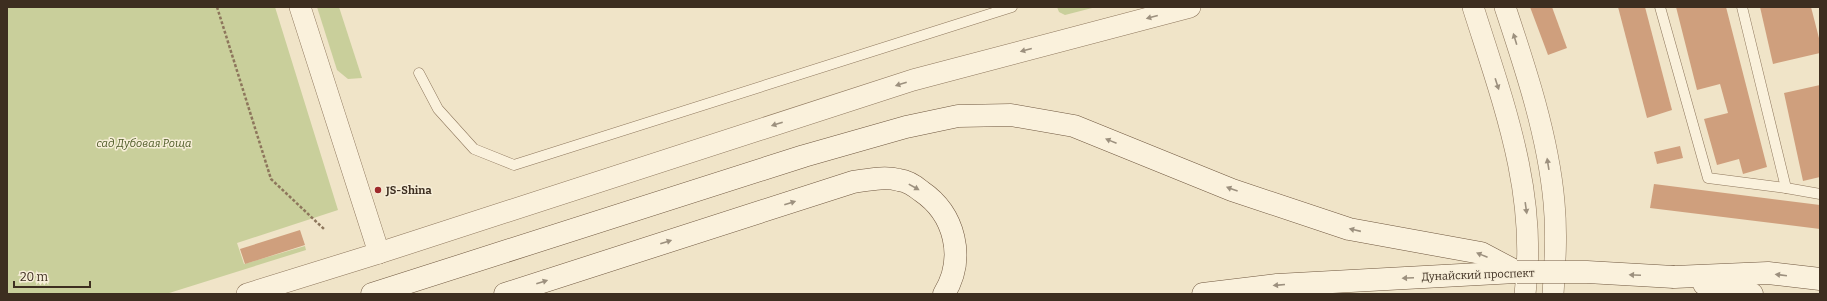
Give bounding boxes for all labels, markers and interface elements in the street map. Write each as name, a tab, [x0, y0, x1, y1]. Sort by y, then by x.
one-way arrow	[1146, 14, 1158, 20]
one-way arrow	[1512, 32, 1518, 44]
one-way arrow	[1020, 47, 1032, 53]
one-way arrow	[1494, 79, 1500, 91]
one-way arrow	[895, 81, 907, 87]
one-way arrow	[771, 121, 783, 127]
park label: сад Дубовая Роща	[97, 137, 192, 150]
one-way arrow	[1104, 138, 1116, 144]
one-way arrow	[1545, 158, 1551, 171]
one-way arrow	[909, 183, 920, 190]
place label: JS-Shina	[385, 184, 432, 197]
marker: JS-Shina	[373, 185, 383, 195]
one-way arrow	[1225, 186, 1237, 192]
one-way arrow	[784, 200, 796, 206]
one-way arrow	[1522, 201, 1529, 214]
one-way arrow	[1349, 227, 1361, 233]
one-way arrow	[660, 239, 672, 245]
one-way arrow	[1477, 252, 1488, 258]
scale bar	[14, 263, 90, 289]
street label: Дунайский проспект	[1421, 267, 1535, 283]
text: 20 m	[20, 270, 49, 284]
one-way arrow	[1628, 272, 1641, 278]
one-way arrow	[1775, 272, 1787, 278]
one-way arrow	[1402, 274, 1414, 281]
one-way arrow	[536, 279, 548, 285]
one-way arrow	[1273, 281, 1285, 288]

